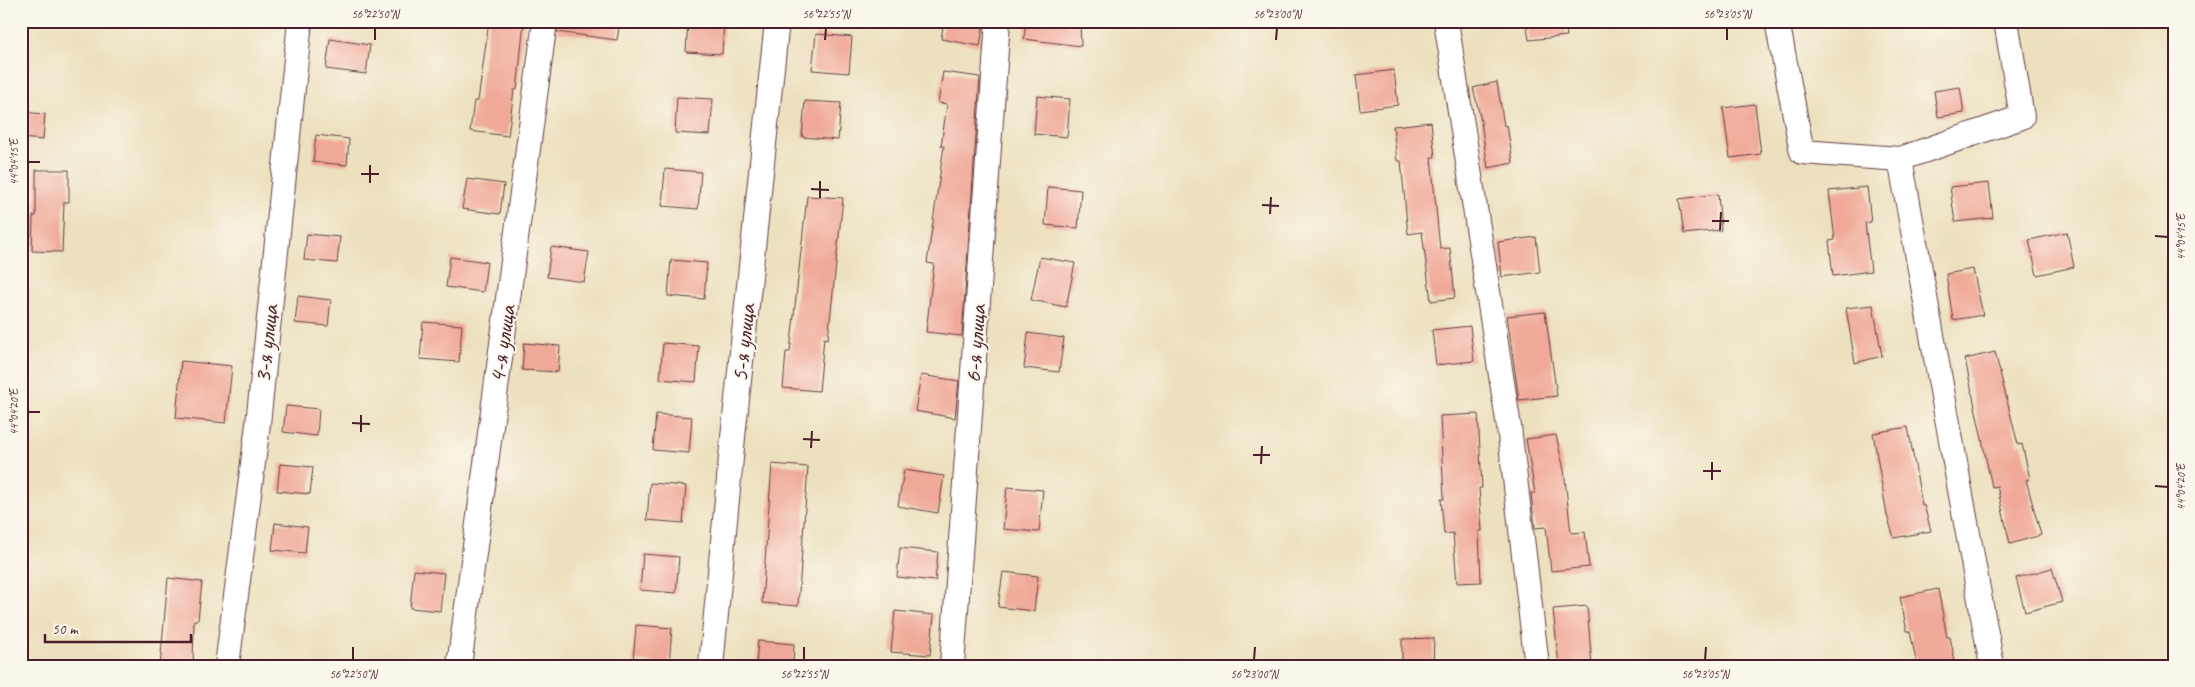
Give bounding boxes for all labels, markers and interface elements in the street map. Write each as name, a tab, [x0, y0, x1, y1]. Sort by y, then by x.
text: 56°22'50"N	[351, 6, 400, 22]
text: 56°22'55"N	[802, 6, 851, 22]
text: 56°23'00"N	[1253, 6, 1302, 22]
text: 56°23'05"N	[1703, 6, 1752, 22]
text: 44°04'15"E	[6, 137, 22, 185]
text: 44°04'15"E	[2173, 212, 2189, 260]
street label: 5-я улица	[724, 301, 762, 383]
street label: 3-я улица	[247, 302, 285, 384]
street label: 4-я улица	[482, 302, 522, 385]
street label: 6-я улица	[957, 303, 993, 384]
text: 44°04'20"E	[6, 387, 22, 435]
text: 44°04'20"E	[2173, 462, 2189, 510]
scale bar	[45, 612, 191, 644]
text: 50 m	[52, 620, 79, 639]
text: 56°22'50"N	[329, 666, 378, 682]
text: 56°22'55"N	[780, 666, 829, 682]
text: 56°23'00"N	[1230, 666, 1279, 682]
text: 56°23'05"N	[1681, 666, 1730, 682]

